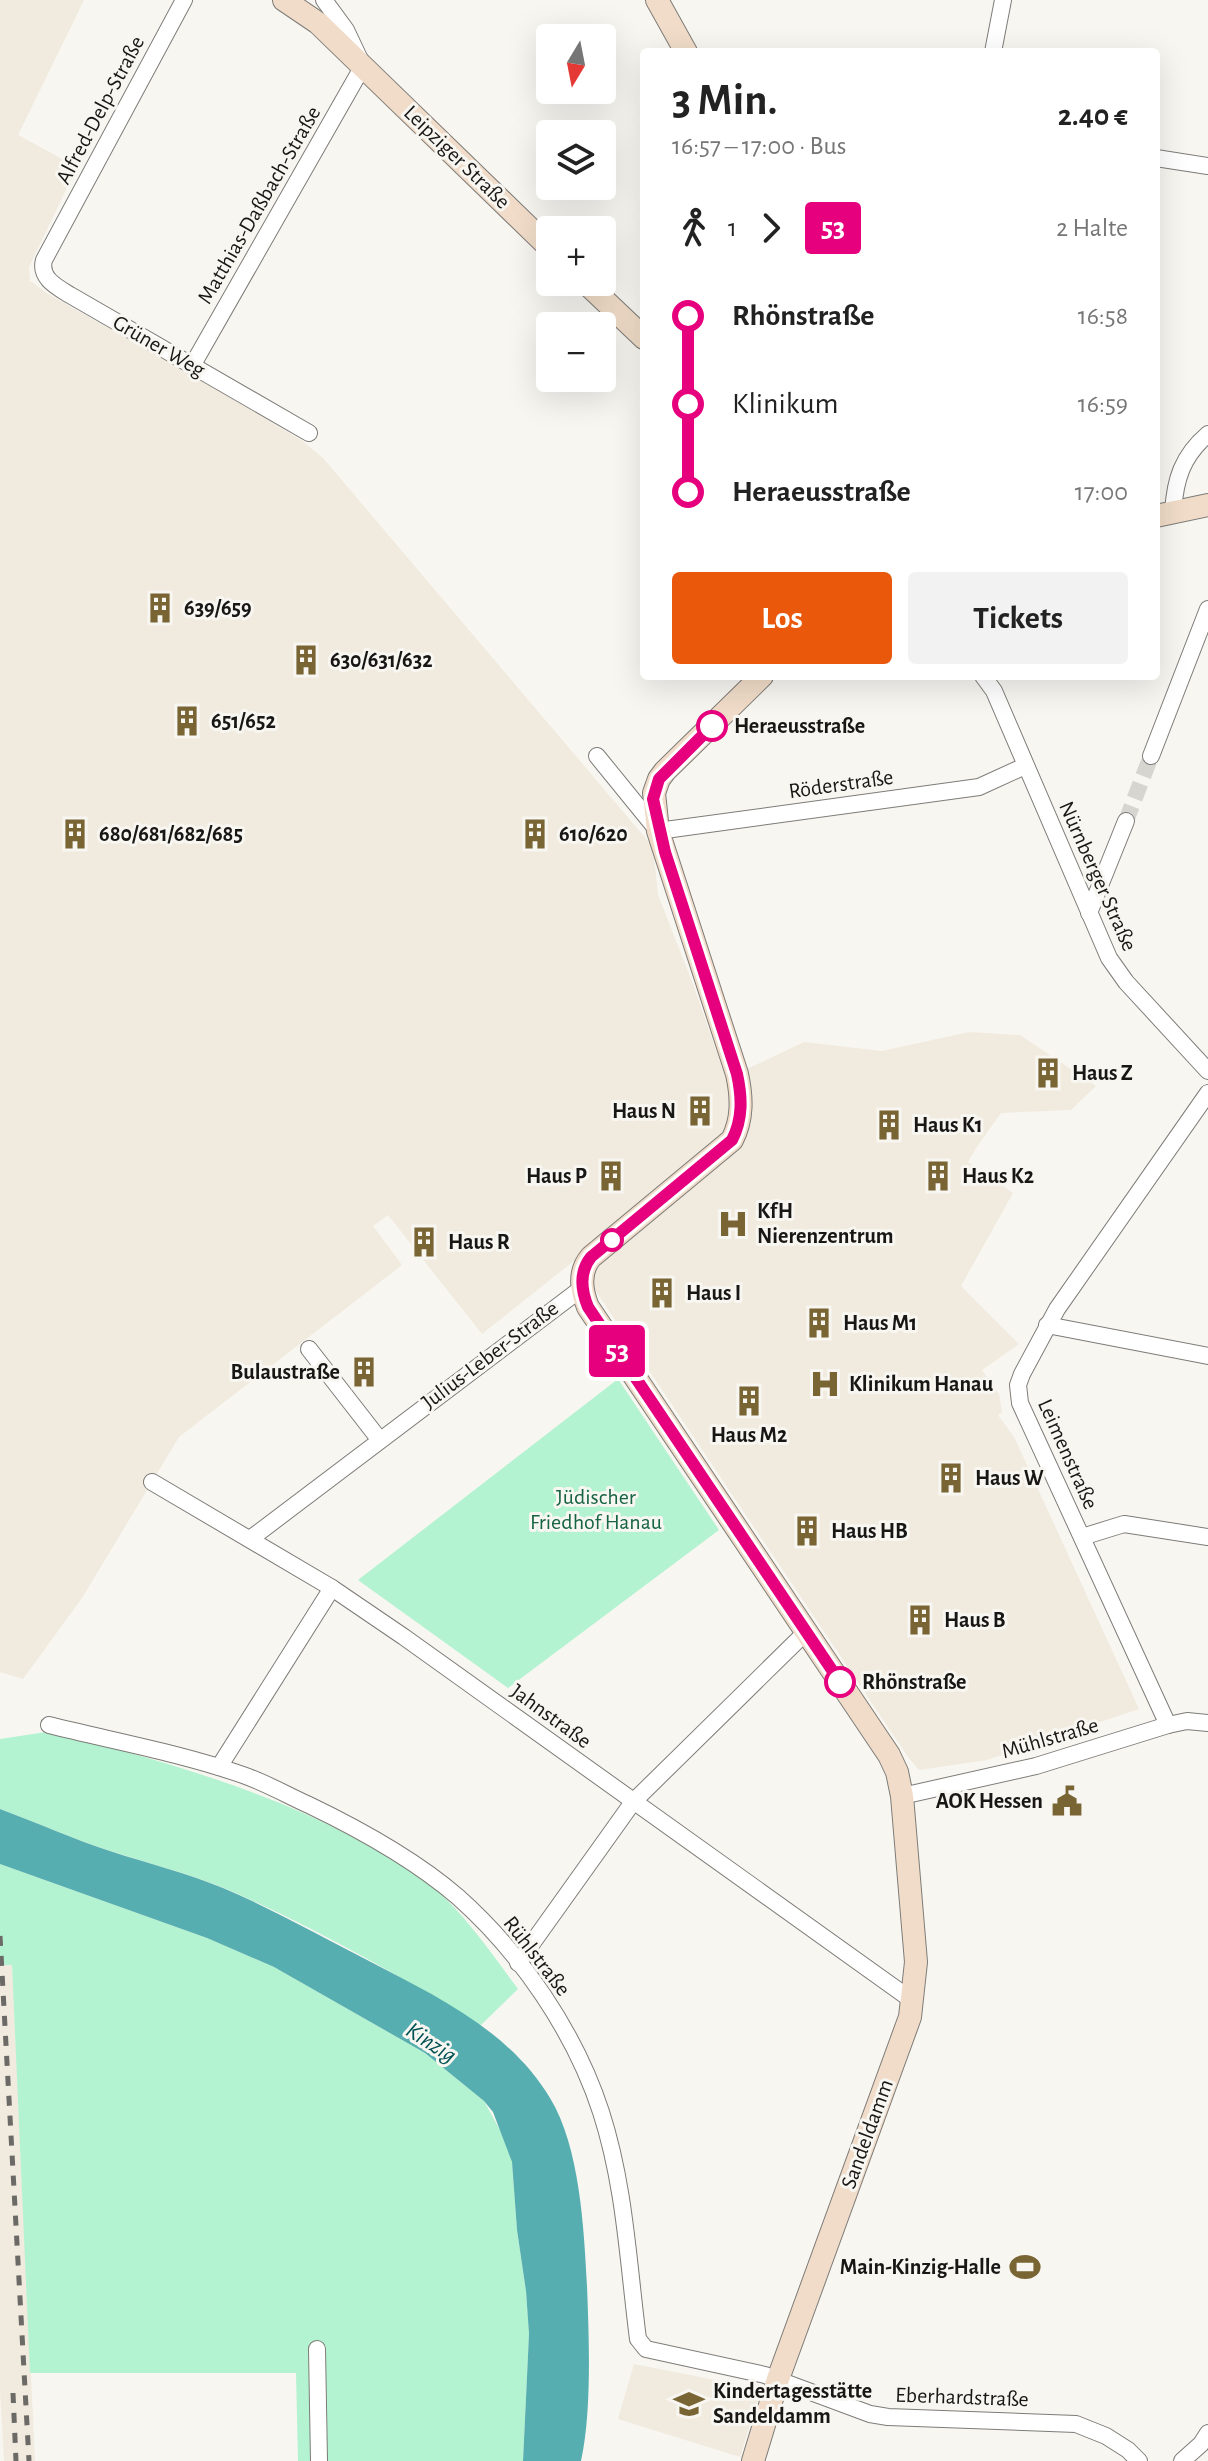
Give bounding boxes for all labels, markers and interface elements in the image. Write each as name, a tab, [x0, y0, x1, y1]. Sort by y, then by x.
north arrow	[536, 24, 616, 104]
map controls	[536, 24, 616, 392]
street label: Alfred-Delp-Straße	[52, 32, 148, 188]
text: 3 Min.	[672, 79, 778, 123]
street label: Leipziger Straße	[400, 101, 514, 213]
text: 2.40 €	[1058, 101, 1128, 131]
street label: Matthias-Daßbach-Straße	[193, 103, 325, 307]
button: layers	[536, 120, 616, 200]
text: 16:57 – 17:00 · Bus	[672, 133, 846, 159]
icon: walk	[672, 206, 716, 250]
icon: forward	[749, 206, 793, 250]
text: 53	[821, 214, 845, 242]
text: 1	[728, 215, 737, 241]
text: 2 Halte	[1056, 215, 1128, 241]
button: +	[536, 216, 616, 296]
text: Rhönstraße	[732, 301, 874, 331]
text: 16:58	[1078, 303, 1128, 329]
street label: Grüner Weg	[109, 311, 209, 381]
button: −	[536, 312, 616, 392]
text: Klinikum	[732, 389, 839, 419]
text: 16:59	[1078, 391, 1128, 417]
text: Heraeusstraße	[732, 477, 911, 507]
text: 17:00	[1075, 479, 1128, 505]
button: Los	[672, 572, 892, 664]
button: Tickets	[908, 572, 1128, 664]
building icon: 639/659	[143, 591, 177, 625]
place label: 639/659	[184, 597, 252, 619]
building icon: 630/631/632	[289, 643, 323, 677]
place label: 630/631/632	[330, 649, 433, 671]
building icon: 651/652	[170, 704, 204, 738]
place label: 651/652	[211, 710, 276, 732]
marker: Heraeusstraße	[697, 711, 727, 741]
place label: Heraeusstraße	[734, 715, 865, 737]
street label: Röderstraße	[787, 766, 895, 802]
street label: Nürnberger Straße	[1055, 798, 1141, 954]
building icon: 680/681/682/685	[58, 817, 92, 851]
building icon: 610/620	[518, 817, 552, 851]
place label: 680/681/682/685	[99, 823, 243, 845]
place label: 610/620	[559, 823, 628, 845]
building icon: Haus Z	[1031, 1056, 1065, 1090]
place label: Haus Z	[1072, 1062, 1133, 1084]
building icon: Haus N	[683, 1094, 717, 1128]
place label: Haus N	[612, 1100, 676, 1122]
building icon: Haus K1	[872, 1108, 906, 1142]
place label: Haus K1	[913, 1114, 983, 1136]
building icon: Haus P	[594, 1159, 628, 1193]
building icon: Haus K2	[921, 1159, 955, 1193]
place label: Haus P	[526, 1165, 587, 1187]
place label: Haus K2	[962, 1165, 1034, 1187]
place label: KfH Nierenzentrum	[757, 1200, 894, 1247]
hospital icon: KfH Nierenzentrum	[716, 1207, 750, 1241]
building icon: Haus R	[407, 1225, 441, 1259]
unlabelled marker	[601, 1229, 623, 1251]
place label: Haus R	[448, 1231, 510, 1253]
building icon: Haus I	[645, 1276, 679, 1310]
place label: Haus I	[686, 1282, 741, 1304]
street label: Julius-Leber-Straße	[418, 1297, 562, 1413]
building icon: Haus M1	[802, 1306, 836, 1340]
place label: Haus M1	[843, 1312, 917, 1334]
line badge: 53	[581, 1325, 653, 1377]
text: 53	[605, 1337, 629, 1365]
building icon: Bulaustraße	[347, 1355, 381, 1389]
place label: Bulaustraße	[230, 1361, 340, 1383]
hospital icon: Klinikum Hanau	[808, 1367, 842, 1401]
place label: Klinikum Hanau	[849, 1373, 994, 1395]
building icon: Haus M2	[732, 1384, 766, 1418]
street label: Leimenstraße	[1034, 1396, 1102, 1512]
place label: Haus M2	[711, 1424, 787, 1446]
building icon: Haus W	[934, 1461, 968, 1495]
place label: Haus W	[975, 1467, 1044, 1489]
park label: Jüdischer Friedhof Hanau	[530, 1486, 662, 1533]
building icon: Haus HB	[790, 1514, 824, 1548]
place label: Haus HB	[831, 1520, 908, 1542]
building icon: Haus B	[903, 1603, 937, 1637]
place label: Haus B	[944, 1609, 1006, 1631]
marker: Rhönstraße	[825, 1667, 855, 1697]
place label: Rhönstraße	[862, 1671, 966, 1693]
street label: Jahnstraße	[507, 1680, 595, 1752]
street label: Mühlstraße	[999, 1714, 1101, 1762]
public building icon: AOK Hessen	[1050, 1784, 1084, 1818]
place label: AOK Hessen	[936, 1790, 1043, 1812]
street label: Rühlstraße	[499, 1912, 575, 2000]
water label: Kinzig	[402, 2018, 460, 2068]
street label: Sandeldamm	[837, 2076, 897, 2192]
sports icon: Main-Kinzig-Halle	[1008, 2250, 1042, 2284]
place label: Main-Kinzig-Halle	[840, 2256, 1001, 2278]
place label: Kindertagesstätte Sandeldamm	[713, 2380, 872, 2427]
street label: Eberhardstraße	[895, 2384, 1029, 2410]
school or university icon: Kindertagesstätte Sandeldamm	[672, 2387, 706, 2421]

